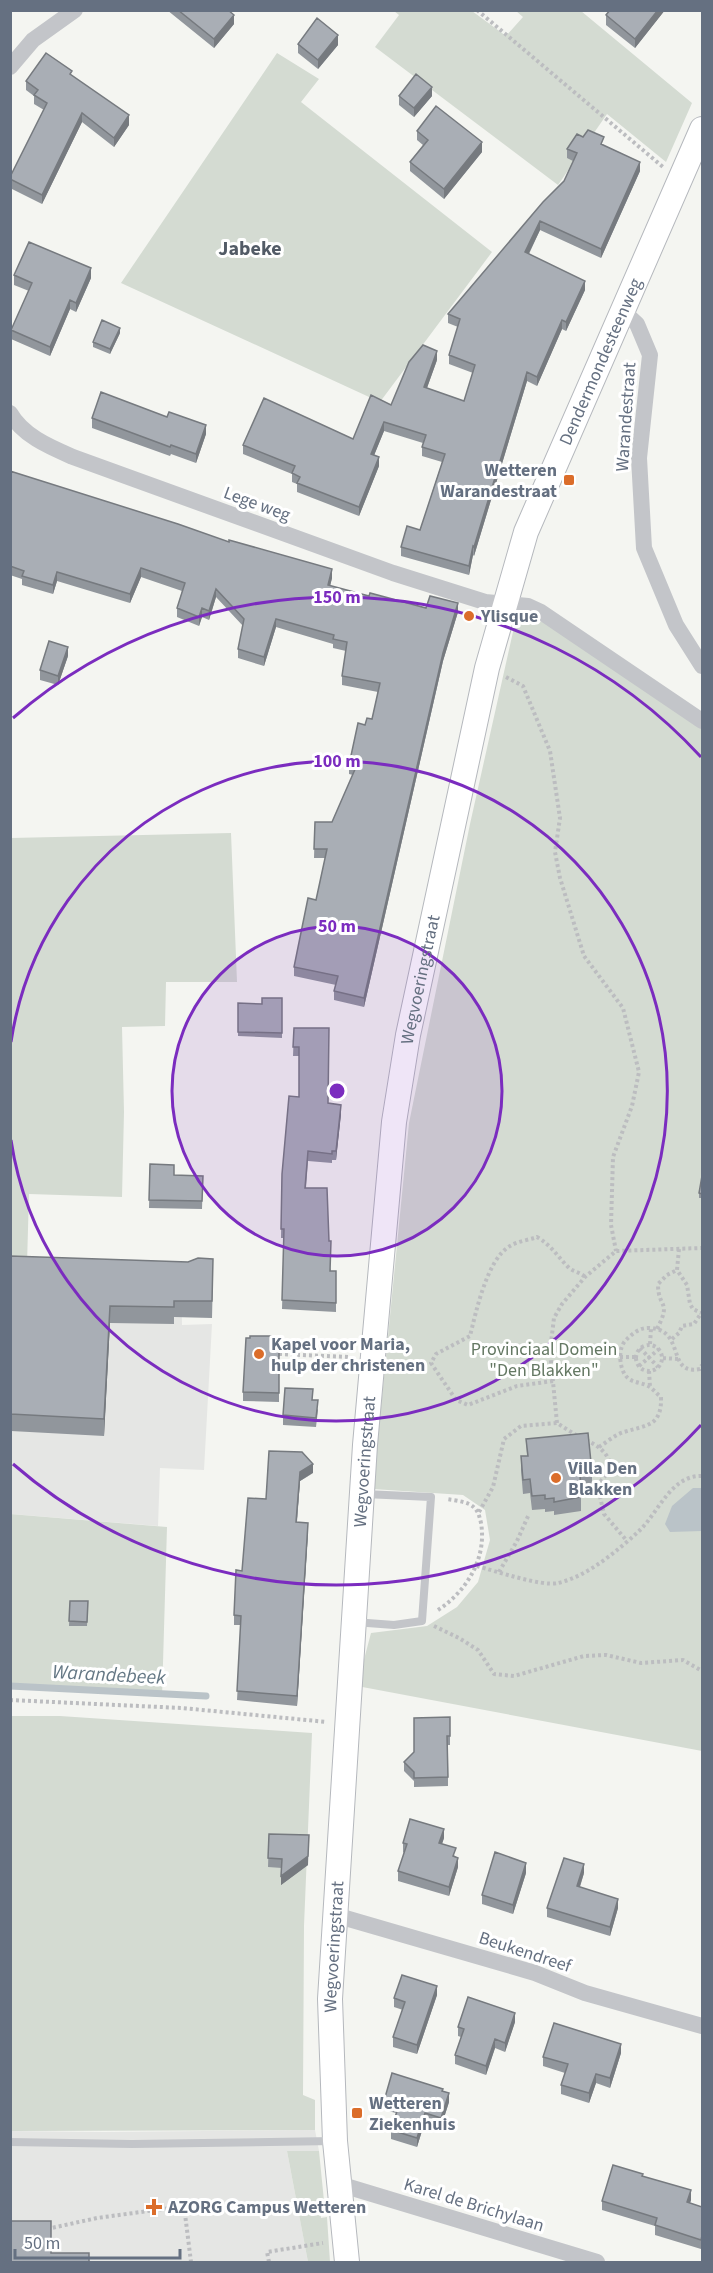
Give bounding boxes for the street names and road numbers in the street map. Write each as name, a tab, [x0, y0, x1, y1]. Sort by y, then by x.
street label: Dendermondesteenweg	[553, 274, 648, 449]
street label: Warandestraat	[610, 361, 642, 473]
street label: Lege weg	[220, 480, 294, 528]
street label: Wegvoeringstraat	[394, 912, 446, 1046]
street label: Wegvoeringstraat	[347, 1395, 382, 1528]
street label: Wegvoeringstraat	[317, 1880, 350, 2013]
street label: Beukendreef	[476, 1925, 575, 1979]
street label: Karel de Brichylaan	[401, 2172, 547, 2238]

